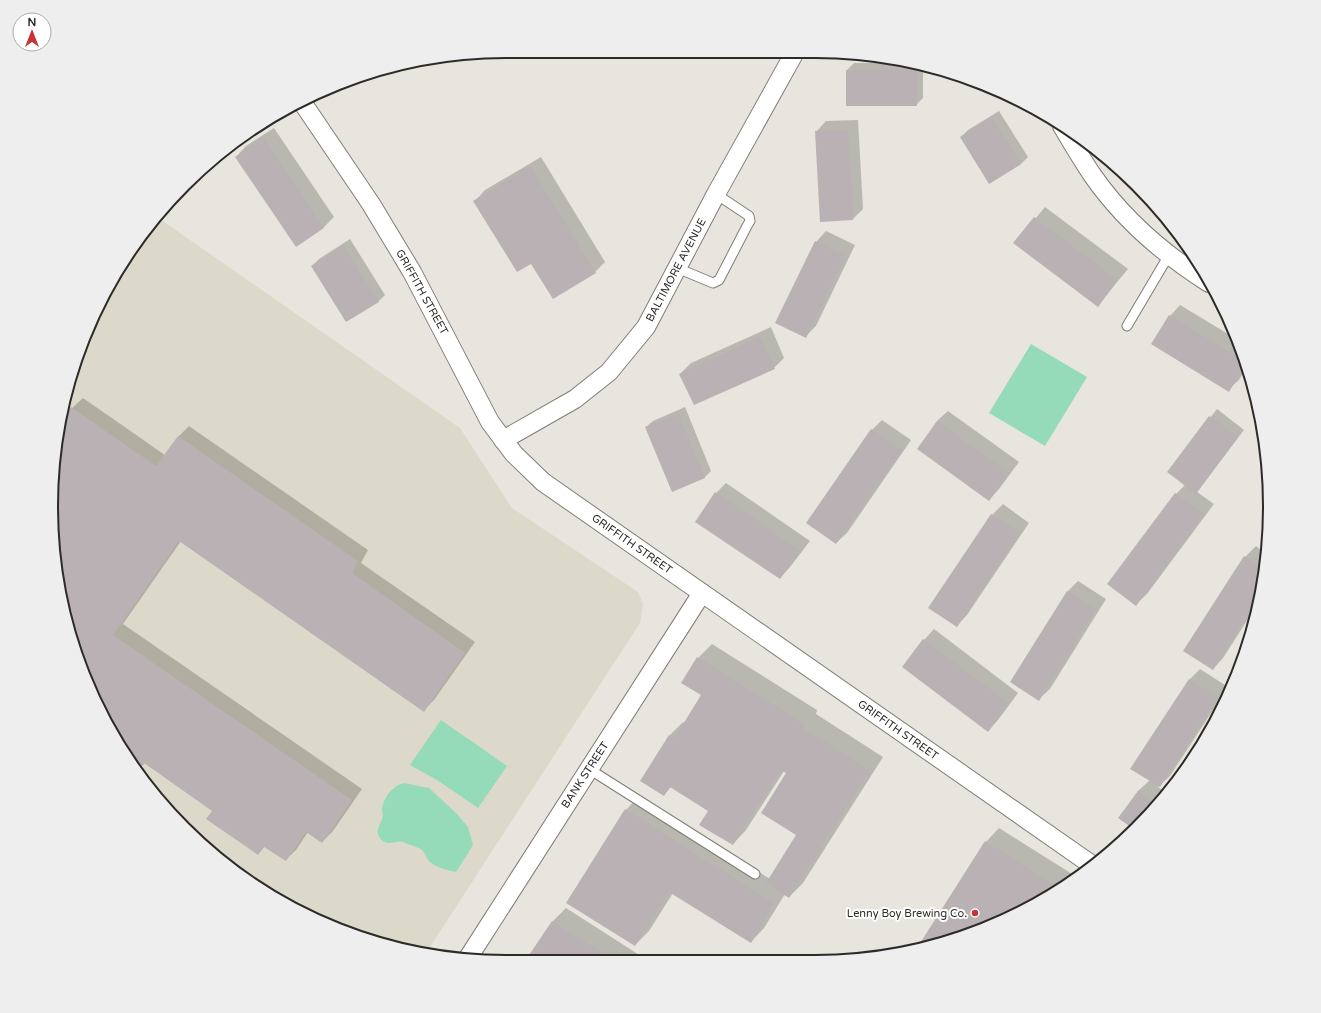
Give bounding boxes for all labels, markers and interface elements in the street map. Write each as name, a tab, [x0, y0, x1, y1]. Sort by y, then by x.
north arrow	[12, 12, 52, 52]
text: N	[28, 16, 36, 29]
street label: BALTIMORE AVENUE	[643, 216, 709, 324]
street label: GRIFFITH STREET	[393, 247, 451, 337]
street label: GRIFFITH STREET	[589, 511, 675, 577]
street label: GRIFFITH STREET	[855, 697, 941, 763]
street label: BANK STREET	[559, 739, 611, 811]
place label: Lenny Boy Brewing Co.	[847, 907, 967, 920]
marker: Lenny Boy Brewing Co.	[970, 908, 980, 918]

